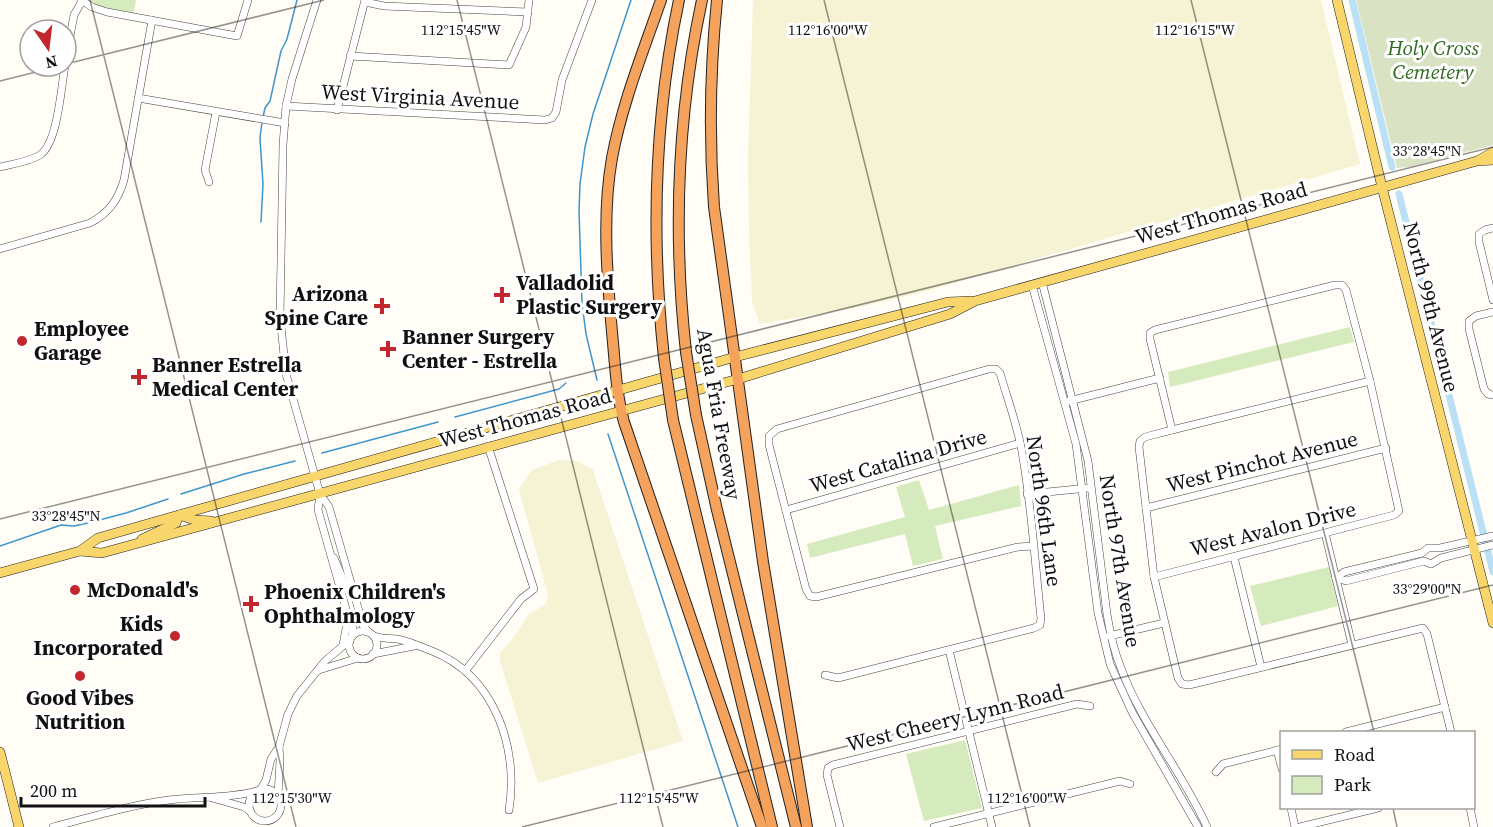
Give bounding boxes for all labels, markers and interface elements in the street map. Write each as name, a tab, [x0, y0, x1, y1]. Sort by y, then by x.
north arrow	[18, 18, 78, 78]
text: 112°15'45"W	[421, 19, 502, 40]
text: 112°16'00"W	[788, 19, 869, 40]
text: 112°16'15"W	[1155, 19, 1236, 40]
park label: Holy Cross Cemetery	[1386, 33, 1479, 86]
text: N	[43, 50, 60, 75]
street label: West Virginia Avenue	[320, 77, 520, 116]
text: 33°28'45"N	[1392, 140, 1462, 161]
street label: West Thomas Road	[1131, 174, 1310, 251]
street label: North 99th Avenue	[1396, 219, 1467, 395]
place label: Valladolid Plastic Surgery	[516, 268, 663, 321]
place label: Arizona Spine Care	[264, 279, 369, 332]
marker: Valladolid Plastic Surgery	[493, 286, 511, 304]
marker: Arizona Spine Care	[373, 297, 391, 315]
place label: Employee Garage	[34, 314, 129, 367]
place label: Banner Surgery Center - Estrella	[402, 322, 558, 375]
street label: Agua Fria Freeway	[690, 326, 749, 502]
marker: Employee Garage	[15, 334, 29, 348]
marker: Banner Surgery Center - Estrella	[379, 340, 397, 358]
place label: Banner Estrella Medical Center	[152, 350, 303, 403]
marker: Banner Estrella Medical Center	[130, 368, 148, 386]
street label: West Thomas Road	[435, 380, 615, 455]
street label: West Catalina Drive	[806, 421, 990, 500]
street label: West Pinchot Avenue	[1163, 424, 1361, 499]
street label: North 96th Lane	[1020, 434, 1069, 588]
street label: North 97th Avenue	[1093, 472, 1148, 649]
street label: West Avalon Drive	[1187, 494, 1359, 563]
text: 33°28'45"N	[31, 505, 101, 526]
place label: McDonald's	[87, 575, 199, 604]
place label: Phoenix Children's Ophthalmology	[264, 577, 446, 630]
text: 33°29'00"N	[1392, 578, 1462, 599]
marker: McDonald's	[68, 583, 82, 597]
marker: Phoenix Children's Ophthalmology	[242, 595, 260, 613]
place label: Kids Incorporated	[34, 609, 164, 662]
marker: Kids Incorporated	[168, 629, 182, 643]
marker: Good Vibes Nutrition	[73, 669, 87, 683]
street label: West Cheery Lynn Road	[843, 676, 1067, 759]
place label: Good Vibes Nutrition	[26, 683, 134, 736]
legend	[1280, 731, 1475, 809]
text: Road	[1334, 742, 1375, 767]
scale bar	[21, 770, 206, 808]
text: Park	[1334, 772, 1371, 797]
text: 200 m	[30, 778, 77, 803]
text: 112°15'30"W	[252, 787, 333, 808]
text: 112°15'45"W	[619, 787, 700, 808]
text: 112°16'00"W	[987, 787, 1068, 808]

